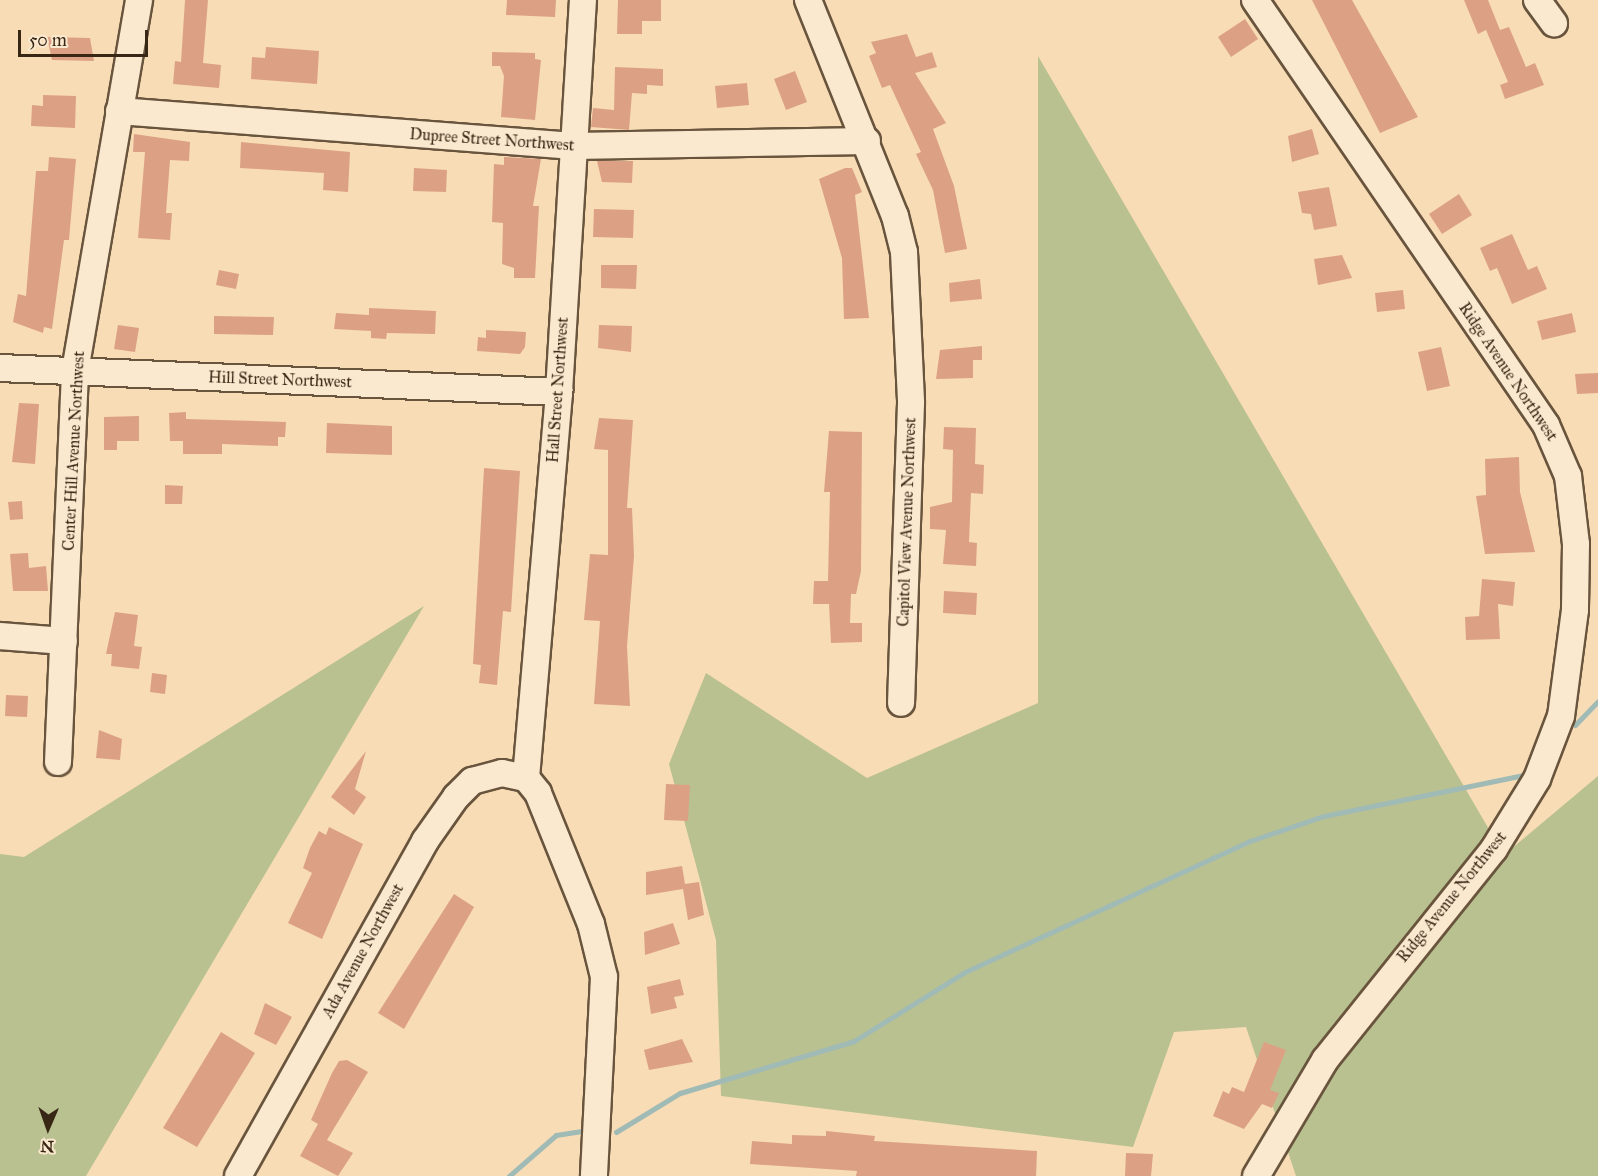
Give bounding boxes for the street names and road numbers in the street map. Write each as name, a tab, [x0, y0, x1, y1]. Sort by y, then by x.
street label: Dupree Street Northwest	[409, 125, 575, 155]
street label: Ridge Avenue Northwest	[1454, 299, 1562, 445]
street label: Hall Street Northwest	[543, 316, 573, 464]
street label: Center Hill Avenue Northwest	[59, 351, 89, 551]
street label: Hill Street Northwest	[208, 368, 352, 392]
street label: Capitol View Avenue Northwest	[894, 417, 920, 627]
street label: Ridge Avenue Northwest	[1393, 828, 1511, 966]
street label: Ada Avenue Northwest	[318, 880, 408, 1022]

